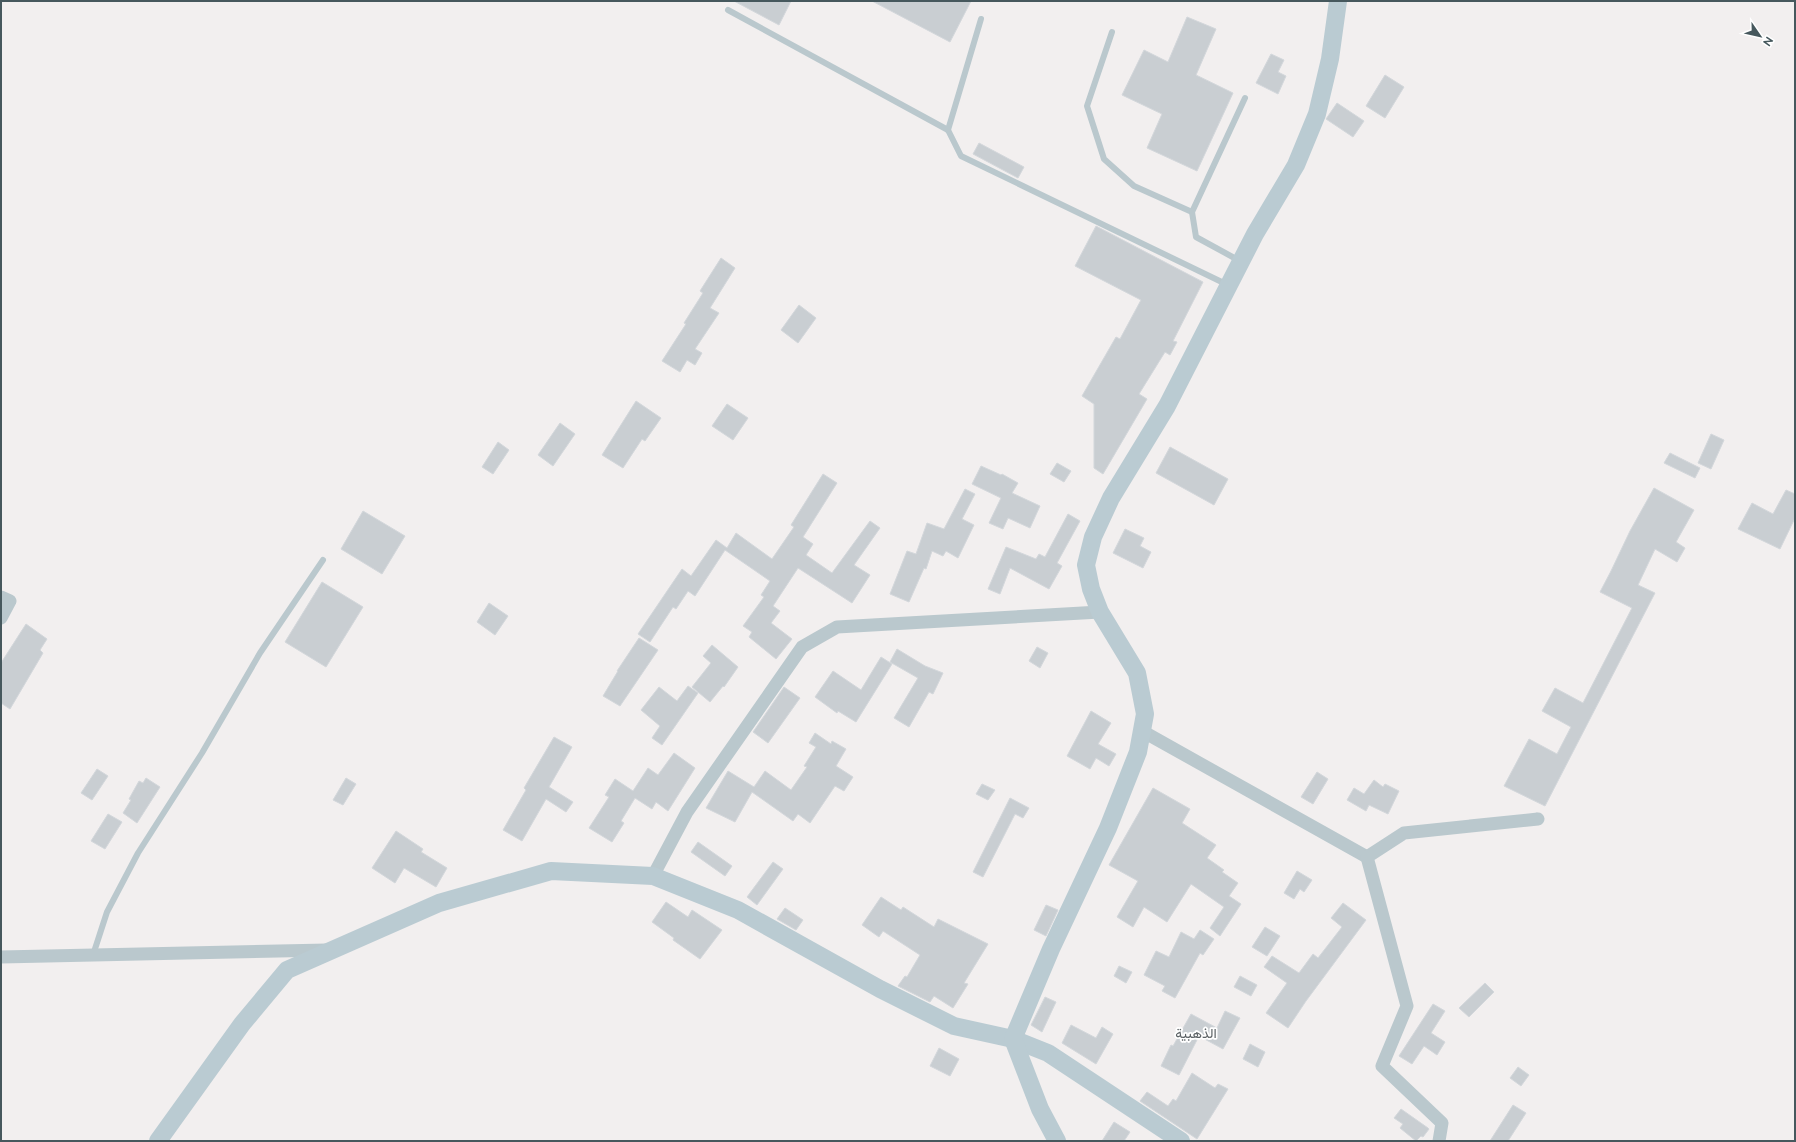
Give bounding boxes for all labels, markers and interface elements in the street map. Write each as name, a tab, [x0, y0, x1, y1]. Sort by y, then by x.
north arrow	[1740, 16, 1780, 56]
text: N	[1760, 34, 1776, 48]
district label: الذهبية	[1175, 1025, 1217, 1042]

